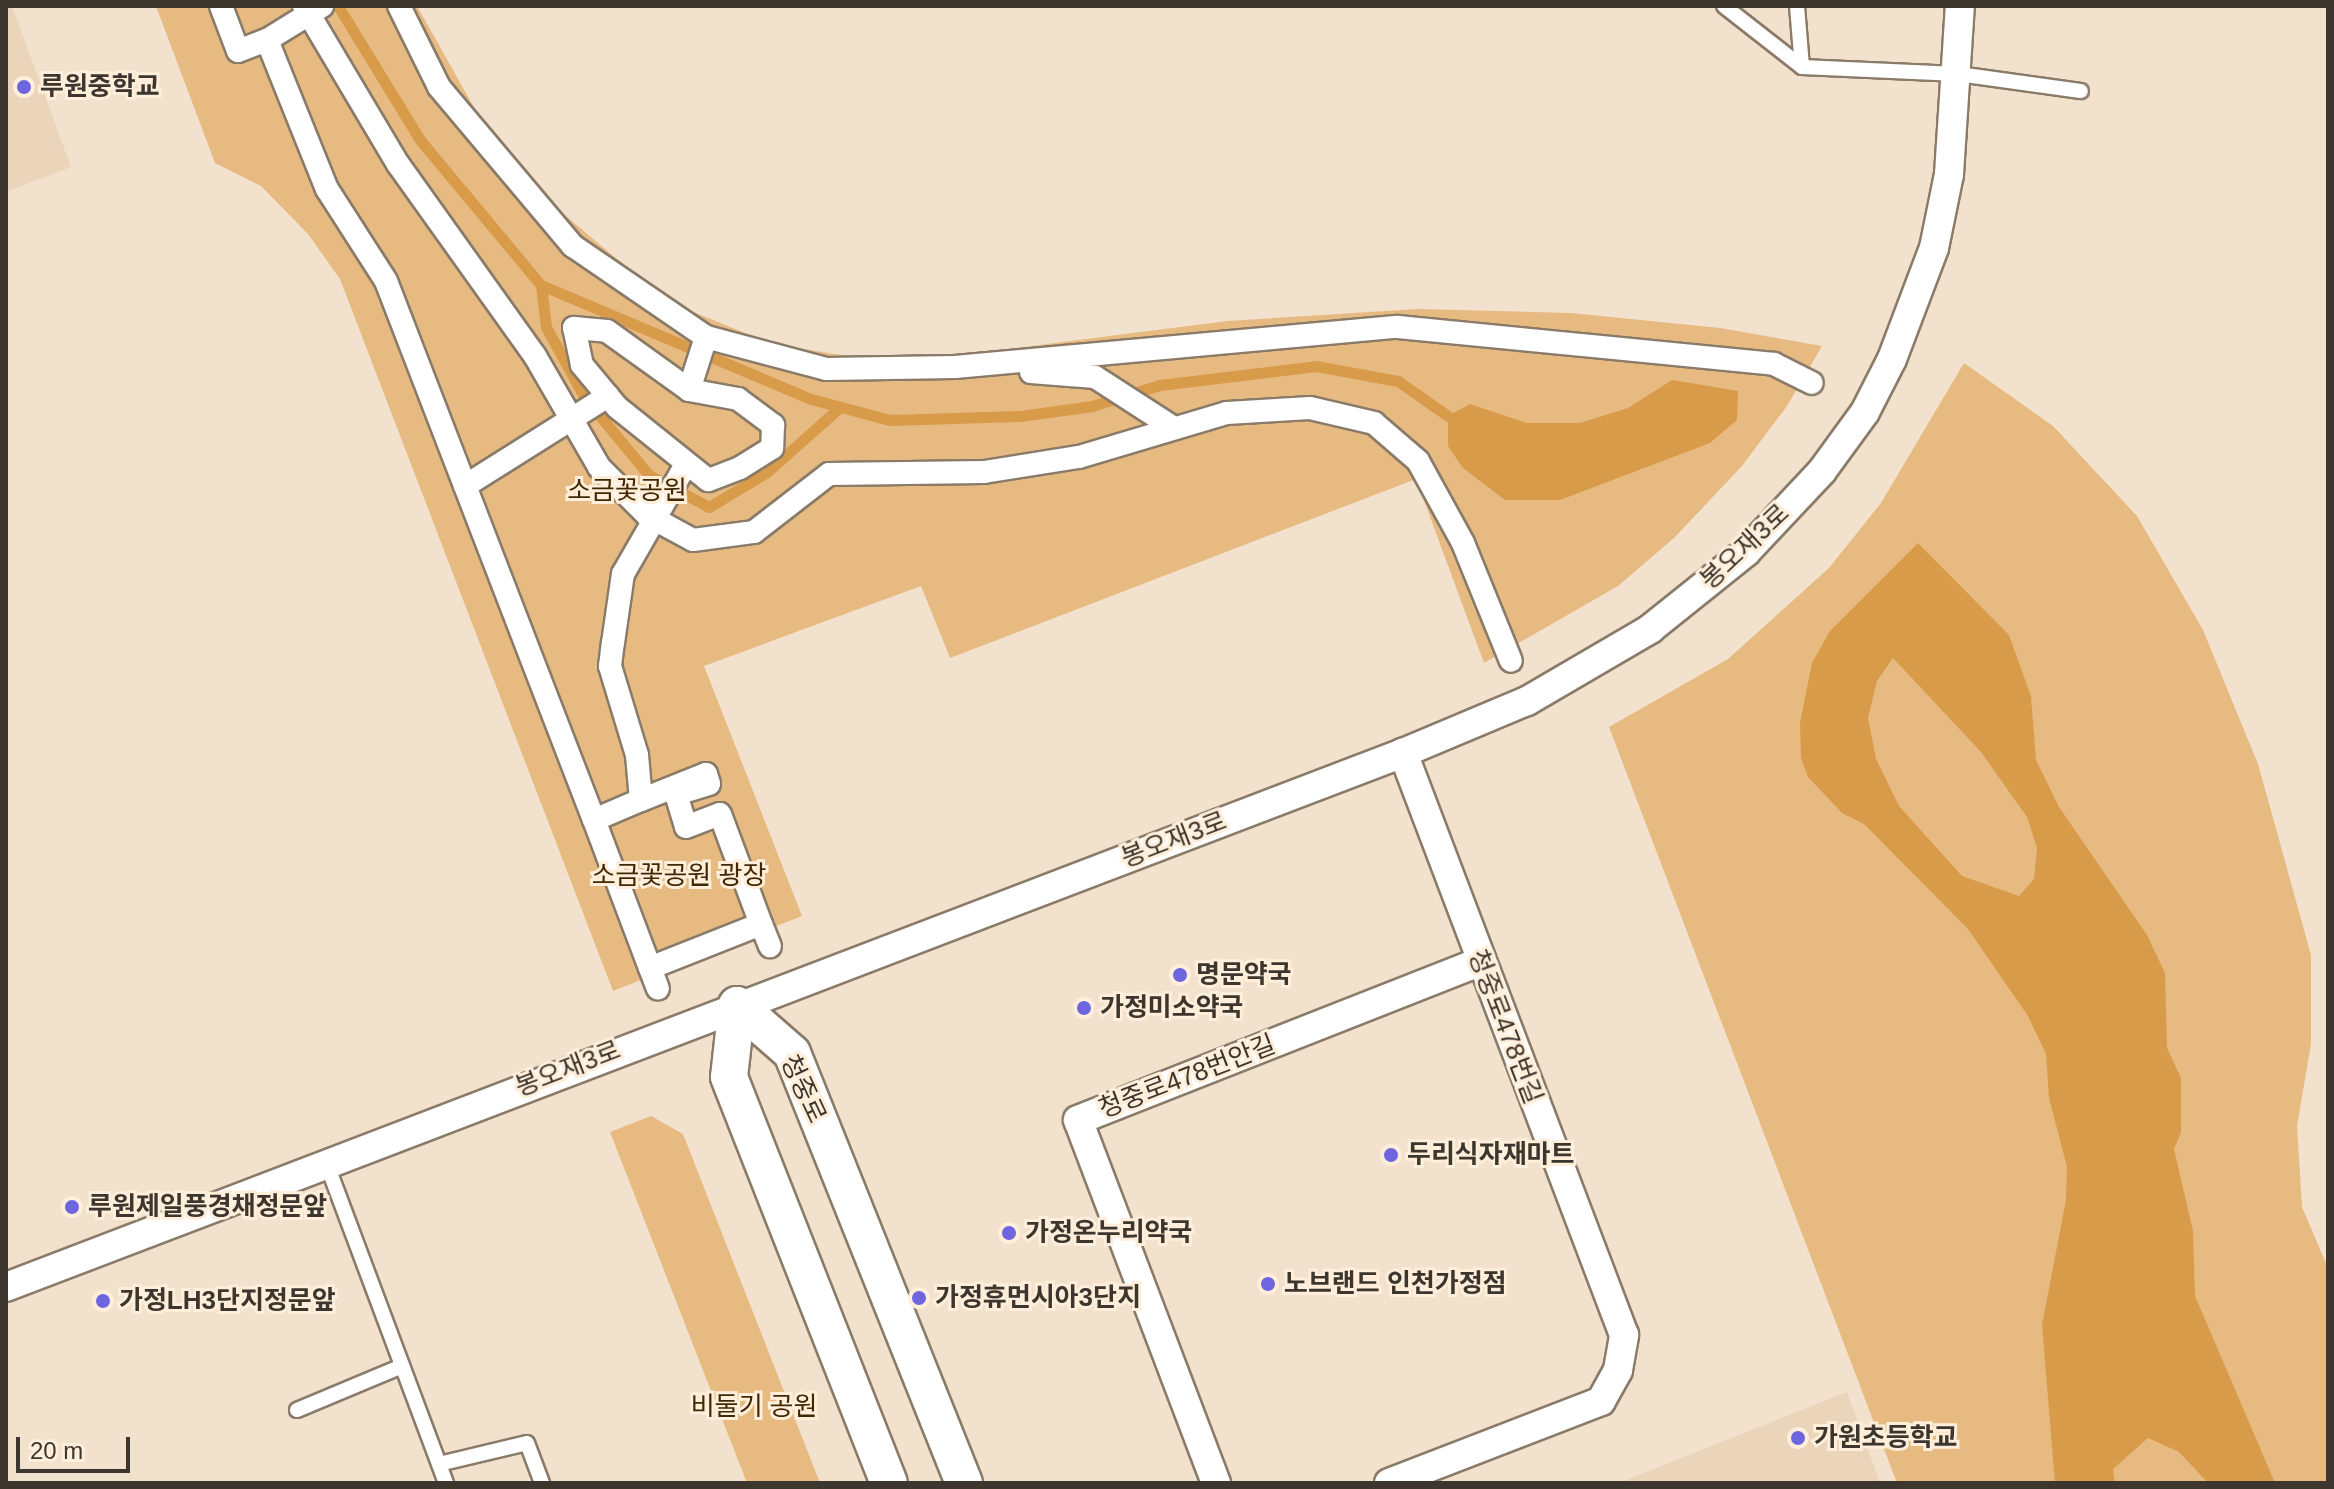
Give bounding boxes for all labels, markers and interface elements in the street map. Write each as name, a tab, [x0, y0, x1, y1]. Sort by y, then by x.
place label: 루원중학교	[40, 71, 160, 103]
marker: 루원중학교	[15, 78, 33, 96]
park label: 소금꽃공원	[567, 475, 687, 507]
street label: 봉오재3로	[1694, 498, 1796, 596]
street label: 봉오재3로	[1117, 806, 1231, 874]
park label: 소금꽃공원 광장	[592, 860, 766, 892]
street label: 청중로478번길	[1461, 945, 1549, 1109]
place label: 명문약국	[1196, 959, 1292, 991]
marker: 명문약국	[1171, 966, 1189, 984]
place label: 가정미소약국	[1100, 992, 1244, 1024]
marker: 가정미소약국	[1075, 999, 1093, 1017]
street label: 청중로478번안길	[1094, 1029, 1280, 1125]
street label: 봉오재3로	[511, 1035, 625, 1103]
street label: 청중로	[774, 1050, 832, 1128]
place label: 두리식자재마트	[1407, 1139, 1574, 1171]
marker: 두리식자재마트	[1382, 1146, 1400, 1164]
place label: 루원제일풍경채정문앞	[88, 1191, 327, 1223]
marker: 루원제일풍경채정문앞	[63, 1198, 81, 1216]
place label: 가정온누리약국	[1025, 1217, 1192, 1249]
marker: 가정온누리약국	[1000, 1224, 1018, 1242]
place label: 노브랜드 인천가정점	[1284, 1268, 1507, 1300]
marker: 노브랜드 인천가정점	[1259, 1275, 1277, 1293]
place label: 가정휴먼시아3단지	[935, 1282, 1141, 1314]
place label: 가정LH3단지정문앞	[119, 1285, 336, 1317]
marker: 가정휴먼시아3단지	[910, 1289, 928, 1307]
marker: 가정LH3단지정문앞	[94, 1292, 112, 1310]
park label: 비둘기 공원	[691, 1391, 817, 1423]
scale bar	[20, 1421, 134, 1471]
place label: 가원초등학교	[1814, 1422, 1958, 1454]
marker: 가원초등학교	[1789, 1429, 1807, 1447]
text: 20 m	[30, 1437, 83, 1464]

